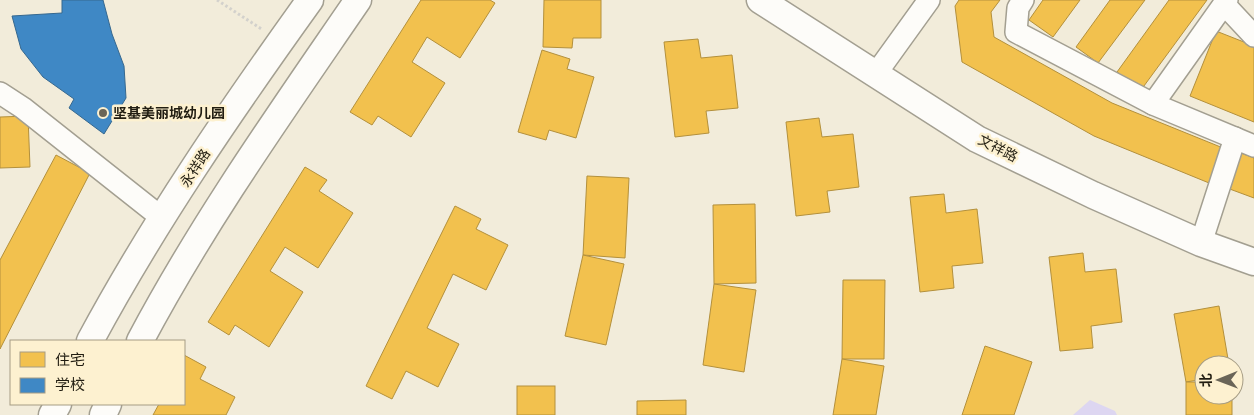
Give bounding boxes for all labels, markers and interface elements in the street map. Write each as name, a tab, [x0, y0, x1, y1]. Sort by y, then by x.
place label: 坚基美丽城幼儿园	[113, 105, 225, 121]
marker: 坚基美丽城幼儿园	[97, 107, 109, 119]
street label: 文祥路	[976, 131, 1020, 165]
street label: 永祥路	[177, 146, 213, 190]
legend	[10, 340, 185, 405]
text: 住宅	[55, 351, 85, 368]
north arrow	[1194, 355, 1244, 405]
text: 北	[1198, 373, 1214, 387]
text: 学校	[55, 376, 85, 393]

